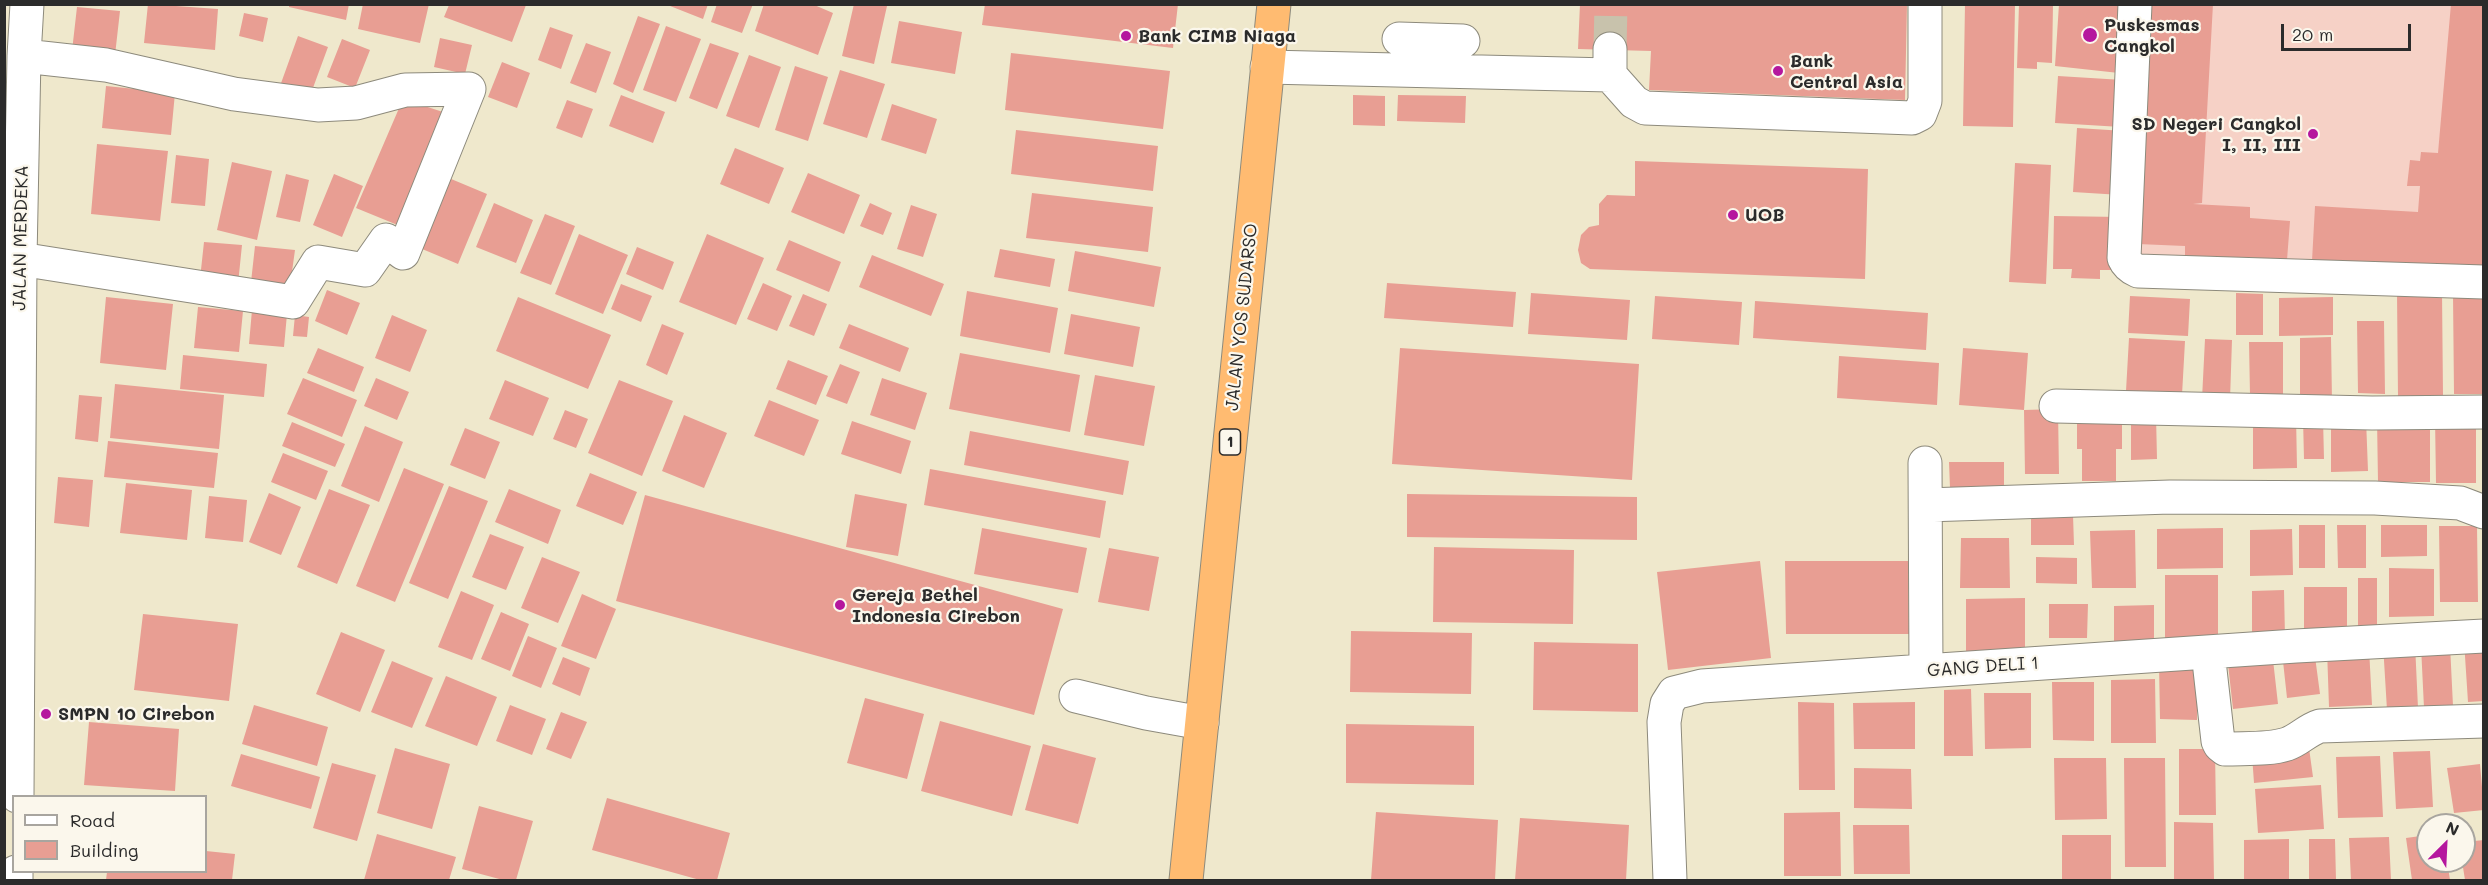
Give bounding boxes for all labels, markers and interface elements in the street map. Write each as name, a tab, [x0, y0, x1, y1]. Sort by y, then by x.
scale bar	[2284, 12, 2414, 50]
place label: Puskesmas Cangkol	[2104, 14, 2200, 57]
text: 20 m	[2292, 22, 2333, 46]
place label: Bank CIMB Niaga	[1138, 25, 1296, 47]
marker: Puskesmas Cangkol	[2081, 26, 2099, 44]
marker: Bank CIMB Niaga	[1119, 29, 1133, 43]
place label: Bank Central Asia	[1790, 50, 1903, 92]
marker: Bank Central Asia	[1771, 64, 1785, 78]
place label: SD Negeri Cangkol I, II, III	[2132, 113, 2301, 156]
marker: SD Negeri Cangkol I, II, III	[2306, 127, 2320, 141]
street label: JALAN MERDEKA	[9, 165, 33, 311]
place label: UOB	[1745, 204, 1784, 226]
marker: UOB	[1726, 208, 1740, 222]
street label: JALAN YOS SUDARSO	[1221, 222, 1263, 412]
road number: 1	[1220, 429, 1240, 455]
place label: Gereja Bethel Indonesia Cirebon	[852, 584, 1020, 626]
marker: Gereja Bethel Indonesia Cirebon	[833, 598, 847, 612]
street label: GANG DELI 1	[1926, 652, 2040, 682]
place label: SMPN 10 Cirebon	[58, 703, 215, 725]
marker: SMPN 10 Cirebon	[39, 707, 53, 721]
legend	[12, 795, 207, 873]
text: Road	[70, 808, 115, 832]
north arrow	[2416, 813, 2476, 873]
text: N	[2443, 816, 2463, 840]
text: Building	[70, 838, 138, 862]

